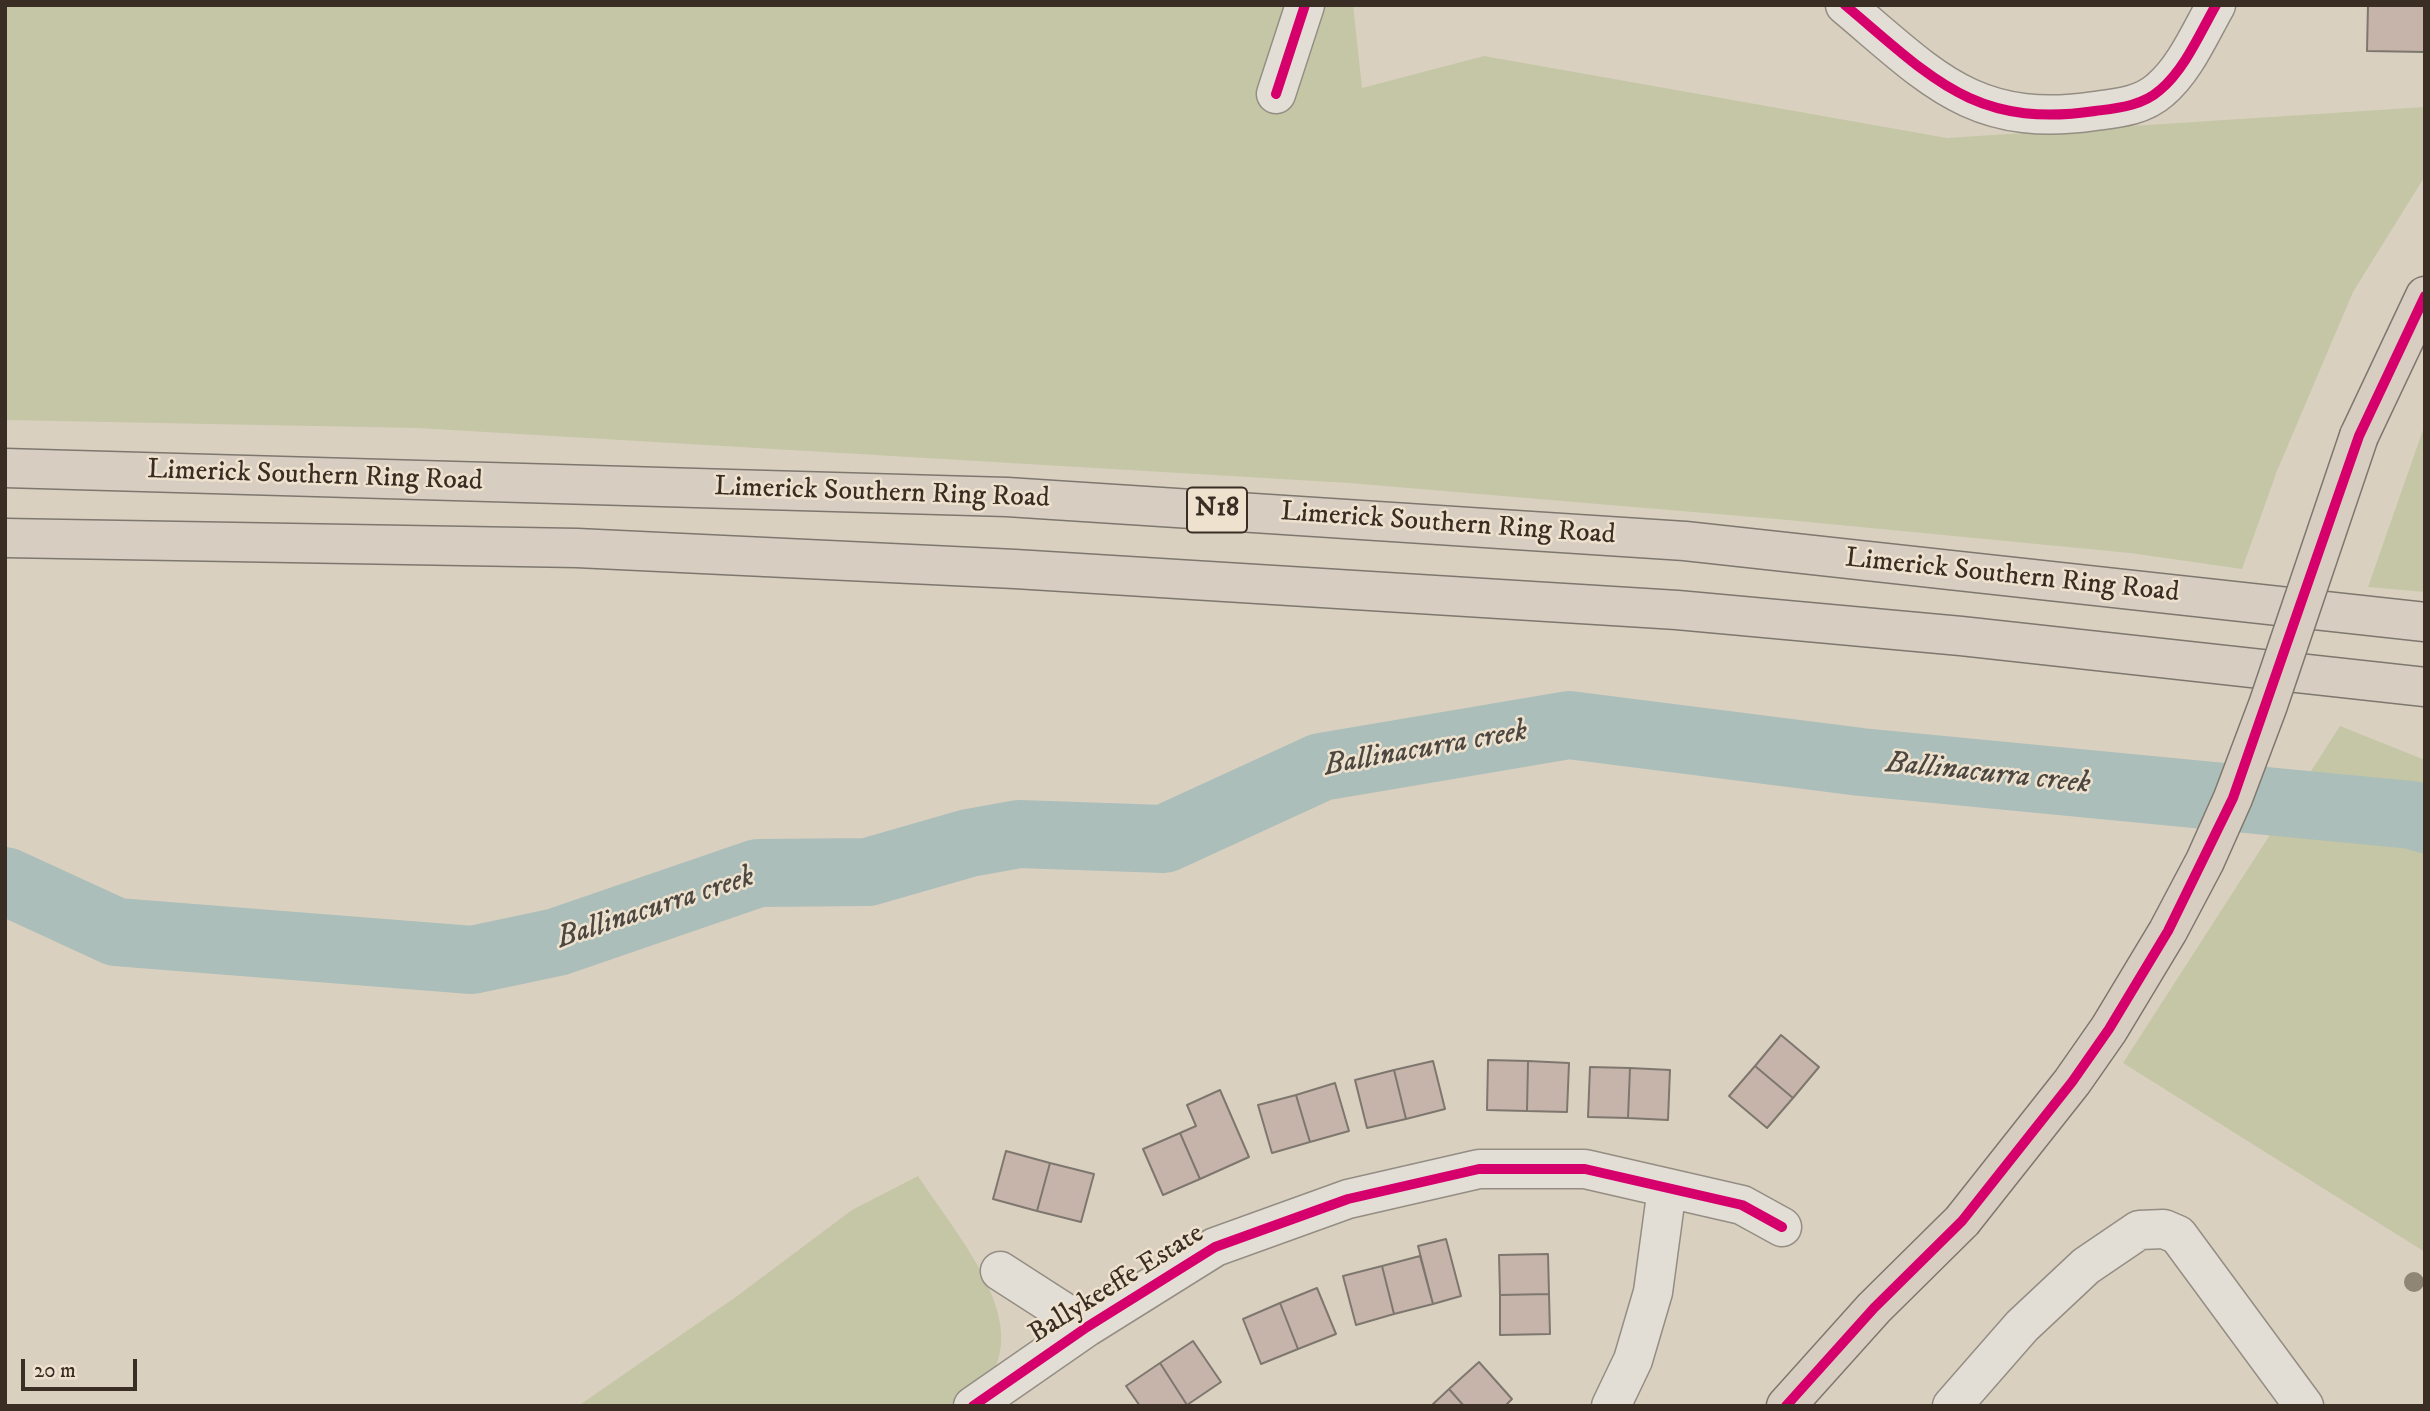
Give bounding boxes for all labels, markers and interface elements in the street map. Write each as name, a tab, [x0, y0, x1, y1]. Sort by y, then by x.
street label: Limerick Southern Ring Road	[147, 454, 483, 500]
street label: Limerick Southern Ring Road	[714, 471, 1050, 517]
road number: N18	[1187, 488, 1247, 532]
street label: Limerick Southern Ring Road	[1279, 497, 1617, 553]
street label: Limerick Southern Ring Road	[1843, 543, 2181, 611]
water label: Ballinacurra creek	[1322, 714, 1530, 786]
water label: Ballinacurra creek	[1884, 746, 2092, 804]
water label: Ballinacurra creek	[553, 860, 759, 958]
street label: Ballykeeffe Estate	[1023, 1218, 1211, 1352]
scale bar	[24, 1344, 140, 1388]
text: 20 m	[34, 1358, 76, 1384]

